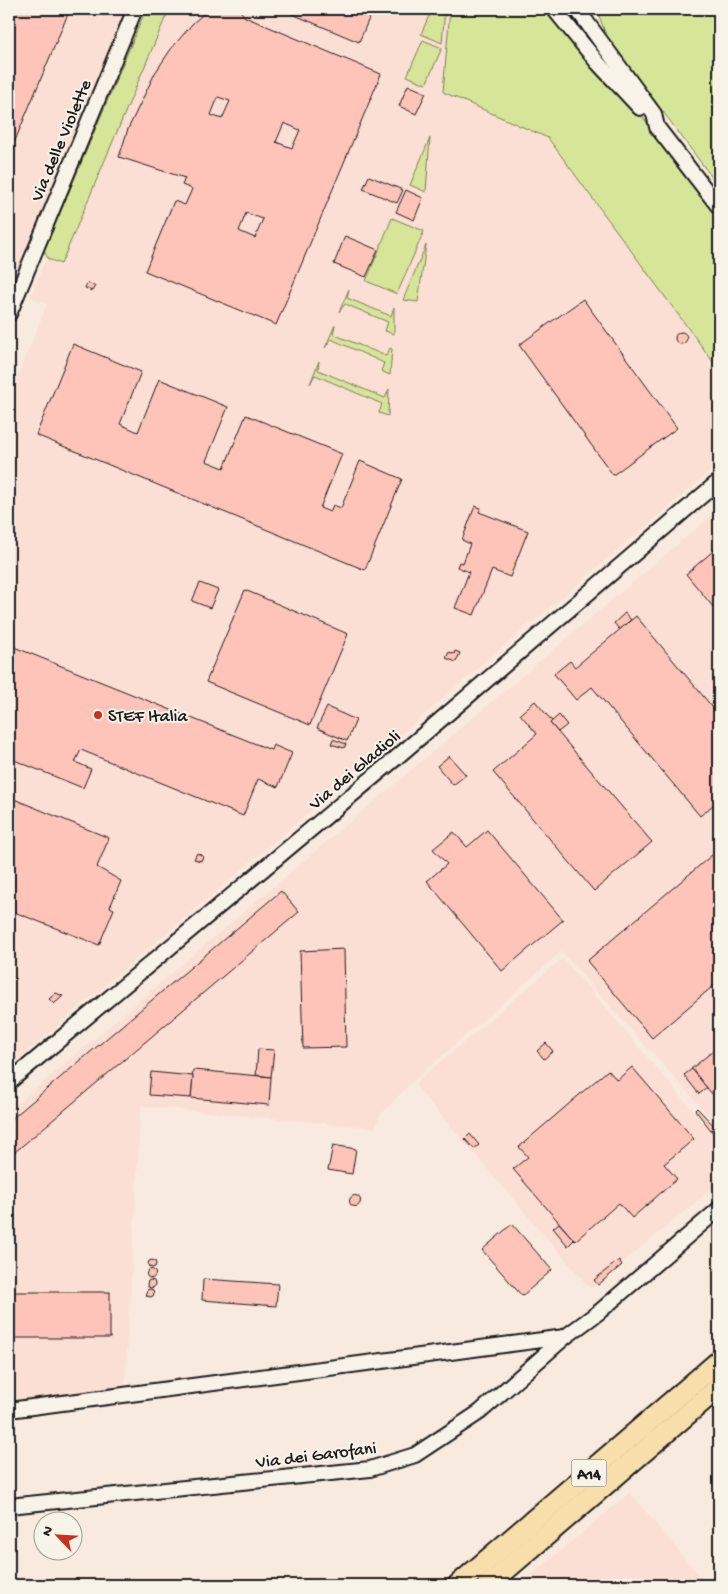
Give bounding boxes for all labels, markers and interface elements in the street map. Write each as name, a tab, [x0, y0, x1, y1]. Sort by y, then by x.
street label: Via delle Violette	[27, 76, 98, 206]
place label: STEF Italia	[108, 707, 189, 728]
marker: STEF Italia	[92, 709, 104, 721]
street label: Via dei Gladioli	[305, 726, 406, 816]
street label: Via dei Garofani	[254, 1439, 378, 1474]
road number: A14	[572, 1460, 606, 1486]
north arrow	[32, 1512, 82, 1562]
text: N	[39, 1524, 58, 1539]

